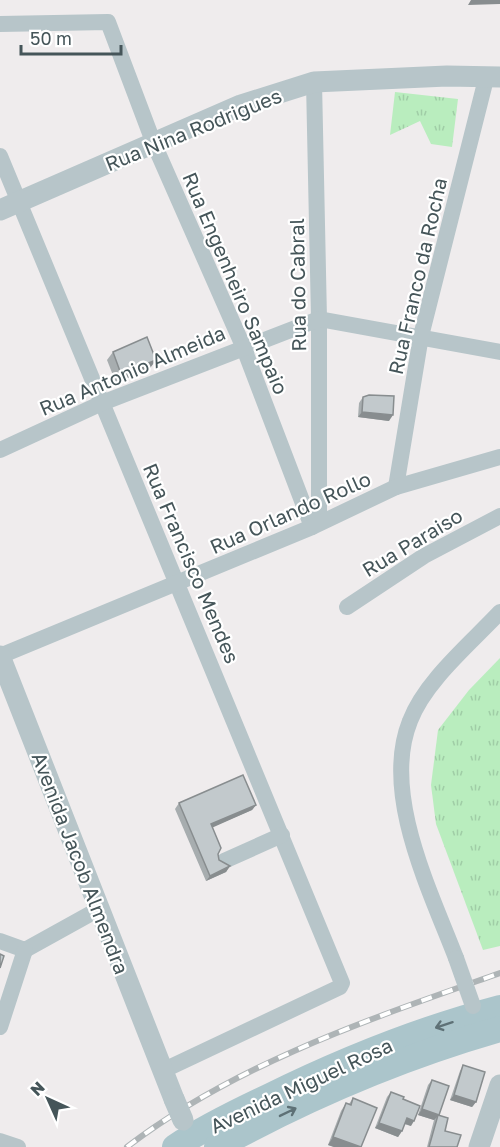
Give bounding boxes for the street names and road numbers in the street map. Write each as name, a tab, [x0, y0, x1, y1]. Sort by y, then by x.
street label: Rua Nina Rodrigues	[101, 83, 285, 175]
street label: Rua Engenheiro Sampaio	[178, 168, 294, 398]
street label: Rua Franco da Rocha	[383, 175, 451, 377]
street label: Rua do Cabral	[284, 218, 310, 352]
street label: Rua Antonio Almeida	[36, 320, 228, 420]
street label: Rua Francisco Mendes	[139, 459, 245, 667]
street label: Rua Orlando Rollo	[206, 466, 374, 558]
street label: Rua Paraiso	[358, 503, 466, 581]
street label: Avenida Jacob Almendra	[28, 749, 134, 977]
street label: Avenida Miguel Rosa	[206, 1032, 396, 1138]

